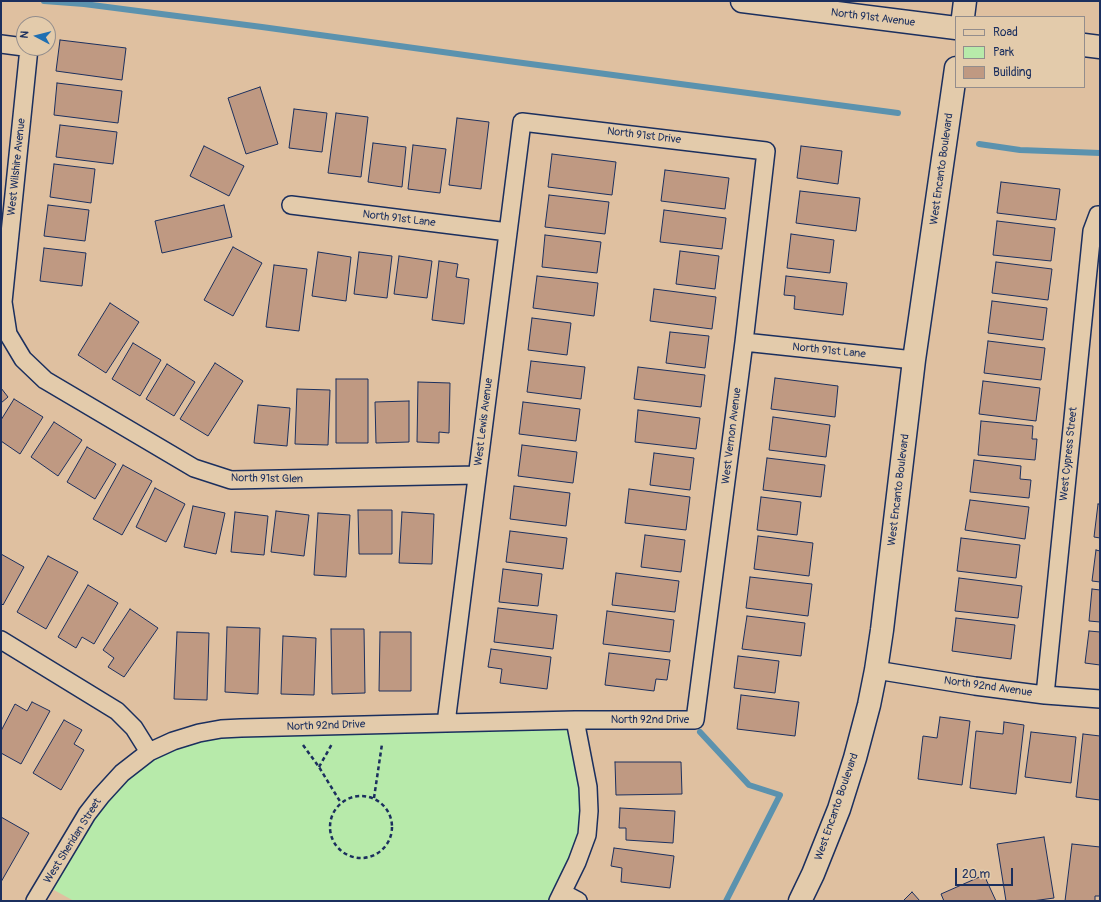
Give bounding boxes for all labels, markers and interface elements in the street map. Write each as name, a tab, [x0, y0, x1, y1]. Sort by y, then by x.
street label: North 91st Avenue	[830, 6, 916, 30]
north arrow	[16, 16, 56, 56]
legend	[955, 16, 1085, 88]
text: Road	[993, 25, 1018, 40]
text: N	[18, 30, 31, 39]
text: Park	[993, 45, 1014, 60]
text: Building	[993, 65, 1032, 80]
street label: West Encanto Boulevard	[928, 112, 956, 226]
street label: West Wilshire Avenue	[5, 118, 29, 216]
street label: North 91st Drive	[606, 125, 682, 147]
street label: North 91st Lane	[362, 208, 436, 230]
street label: North 91st Lane	[792, 341, 866, 361]
street label: West Lewis Avenue	[472, 377, 496, 467]
street label: West Vernon Avenue	[720, 387, 744, 485]
street label: West Cypress Street	[1058, 406, 1080, 502]
street label: West Encanto Boulevard	[886, 433, 912, 547]
street label: North 91st Glen	[231, 472, 303, 486]
street label: North 92nd Avenue	[943, 674, 1033, 700]
street label: North 92nd Drive	[611, 713, 689, 727]
street label: North 92nd Drive	[287, 718, 365, 734]
street label: West Encanto Boulevard	[812, 752, 862, 862]
street label: West Sheridan Street	[41, 796, 105, 886]
scale bar	[957, 860, 1015, 886]
text: 20 m	[962, 867, 990, 882]

